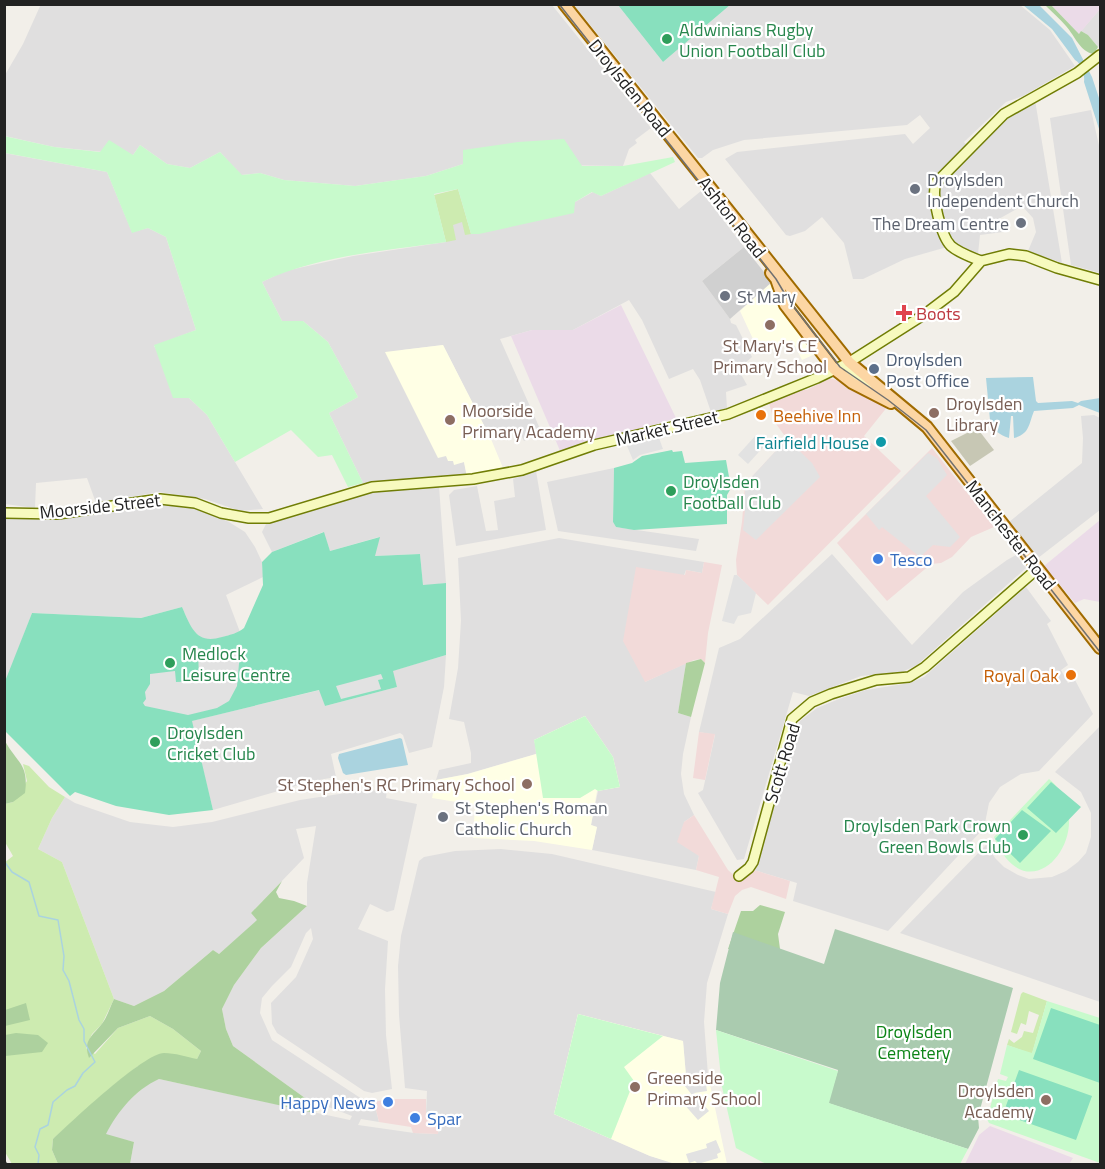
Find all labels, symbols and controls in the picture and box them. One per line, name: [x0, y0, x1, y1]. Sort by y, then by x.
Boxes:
place label: Aldwinians Rugby Union Football Club: [679, 16, 825, 64]
marker: Aldwinians Rugby Union Football Club: [660, 32, 674, 46]
street label: Droylsden Road: [582, 33, 678, 143]
place label: Droylsden Independent Church: [927, 166, 1079, 214]
street label: Ashton Road: [691, 170, 773, 264]
marker: Droylsden Independent Church: [908, 182, 922, 196]
place label: The Dream Centre: [872, 210, 1009, 237]
marker: The Dream Centre: [1014, 216, 1028, 230]
place label: St Mary: [737, 283, 796, 310]
marker: St Mary: [718, 289, 732, 303]
place label: Boots: [916, 300, 961, 327]
marker: Boots: [897, 306, 911, 320]
marker: St Mary's CE Primary School: [763, 318, 777, 332]
place label: St Mary's CE Primary School: [713, 332, 827, 380]
place label: Droylsden Post Office: [886, 346, 969, 394]
marker: Droylsden Post Office: [867, 362, 881, 376]
place label: Droylsden Library: [946, 390, 1022, 438]
place label: Moorside Primary Academy: [462, 397, 596, 445]
place label: Beehive Inn: [773, 402, 861, 429]
street label: Market Street: [613, 403, 722, 453]
marker: Droylsden Library: [927, 406, 941, 420]
marker: Beehive Inn: [754, 408, 768, 422]
marker: Moorside Primary Academy: [443, 413, 457, 427]
place label: Fairfield House: [756, 429, 869, 456]
marker: Fairfield House: [874, 435, 888, 449]
place label: Droylsden Football Club: [683, 468, 781, 516]
street label: Manchester Road: [959, 474, 1063, 596]
marker: Droylsden Football Club: [664, 484, 678, 498]
street label: Moorside Street: [38, 486, 163, 526]
place label: Tesco: [890, 546, 933, 573]
marker: Tesco: [871, 552, 885, 566]
place label: Medlock Leisure Centre: [182, 640, 290, 688]
marker: Medlock Leisure Centre: [163, 656, 177, 670]
place label: Royal Oak: [984, 662, 1059, 689]
marker: Royal Oak: [1064, 668, 1078, 682]
place label: Droylsden Cricket Club: [167, 719, 255, 767]
street label: Scott Road: [757, 720, 807, 806]
marker: Droylsden Cricket Club: [148, 735, 162, 749]
place label: St Stephen's RC Primary School: [277, 771, 515, 798]
marker: St Stephen's RC Primary School: [520, 777, 534, 791]
place label: St Stephen's Roman Catholic Church: [455, 794, 608, 842]
marker: St Stephen's Roman Catholic Church: [436, 810, 450, 824]
place label: Droylsden Park Crown Green Bowls Club: [844, 812, 1011, 860]
marker: Droylsden Park Crown Green Bowls Club: [1016, 828, 1030, 842]
park label: Droylsden Cemetery: [876, 1018, 952, 1066]
place label: Greenside Primary School: [647, 1064, 761, 1112]
place label: Droylsden Academy: [958, 1077, 1034, 1125]
marker: Greenside Primary School: [628, 1080, 642, 1094]
place label: Happy News: [280, 1089, 376, 1116]
marker: Droylsden Academy: [1039, 1093, 1053, 1107]
marker: Happy News: [381, 1095, 395, 1109]
place label: Spar: [427, 1105, 462, 1132]
marker: Spar: [408, 1111, 422, 1125]

